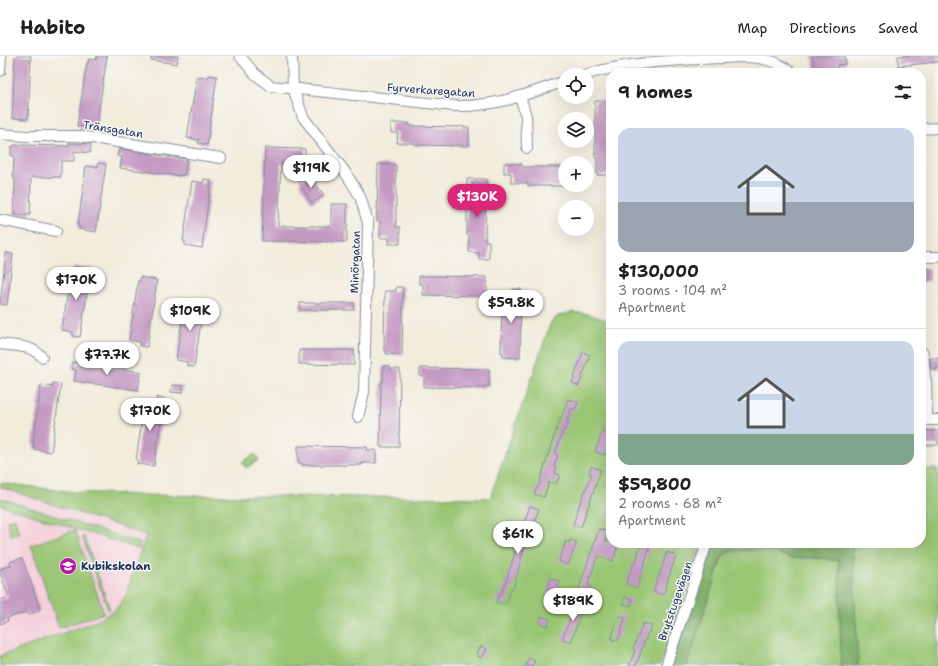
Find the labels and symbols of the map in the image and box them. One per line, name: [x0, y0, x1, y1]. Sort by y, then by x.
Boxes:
street label: Fyrverkaregatan: [386, 80, 476, 101]
street label: Tränsgatan: [82, 117, 144, 142]
pin: $119K: [283, 155, 339, 189]
pin: $130K: [449, 184, 505, 218]
street label: Minörgatan: [347, 230, 364, 294]
pin: $170K: [48, 267, 104, 301]
pin: $59.8K: [478, 290, 544, 324]
pin: $109K: [162, 298, 218, 332]
pin: $77.7K: [74, 342, 140, 376]
pin: $170K: [122, 398, 178, 432]
pin: $61K: [494, 521, 542, 555]
school or university icon: Kubikskolan: [58, 556, 78, 576]
place label: Kubikskolan: [81, 559, 151, 574]
street label: Brytstugevägen: [655, 559, 696, 643]
pin: $189K: [545, 588, 601, 622]

